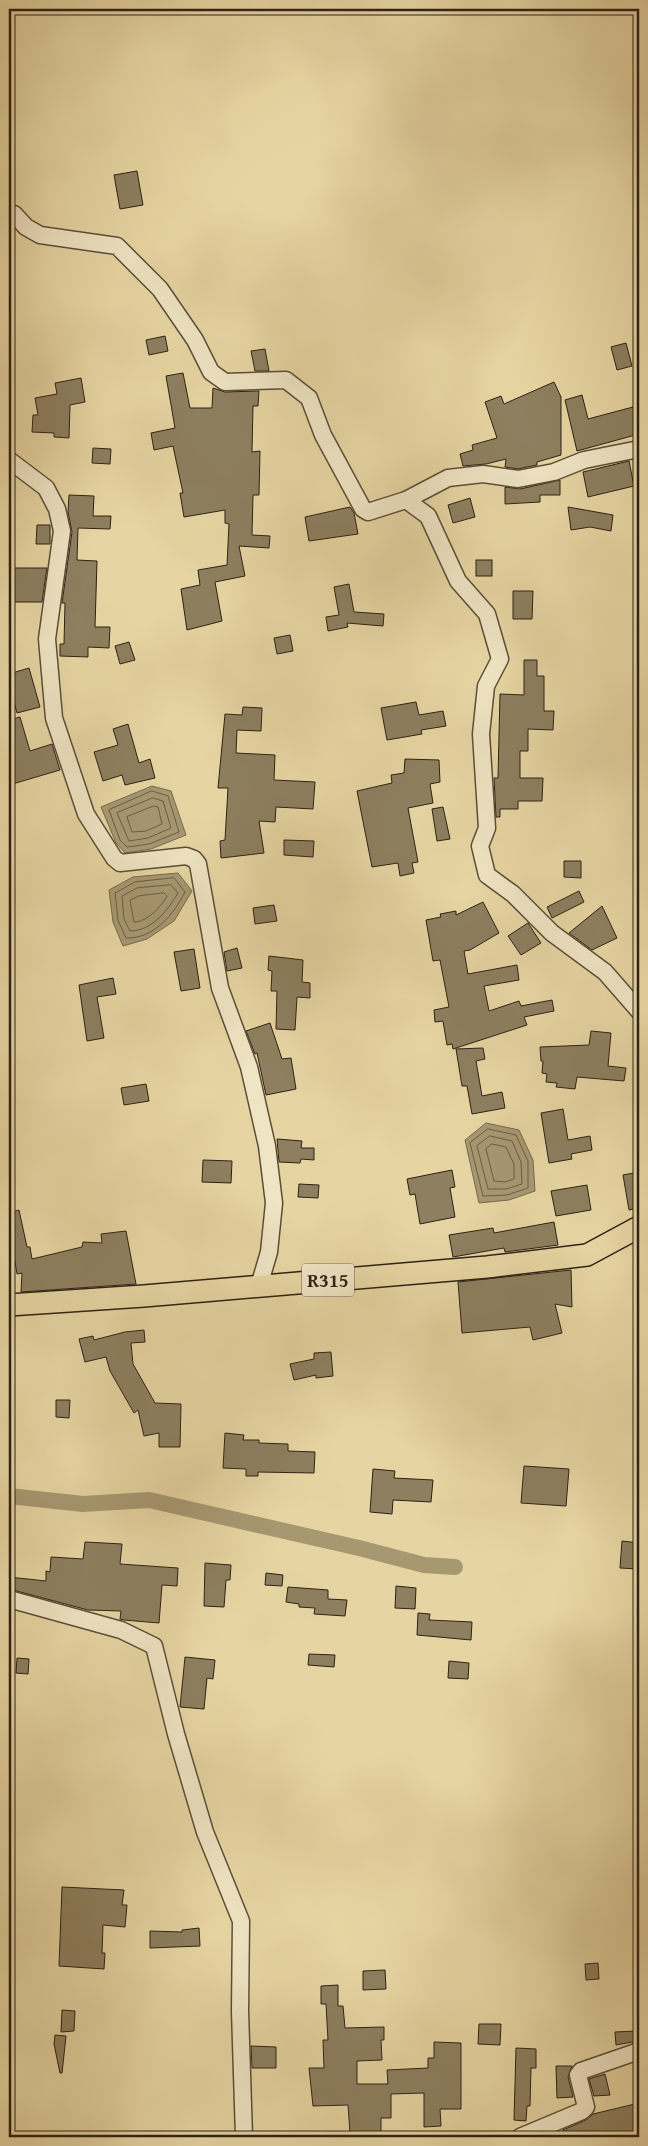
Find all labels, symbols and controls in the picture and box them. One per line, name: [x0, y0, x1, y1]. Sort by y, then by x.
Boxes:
road number: R315: [302, 1264, 354, 1296]

